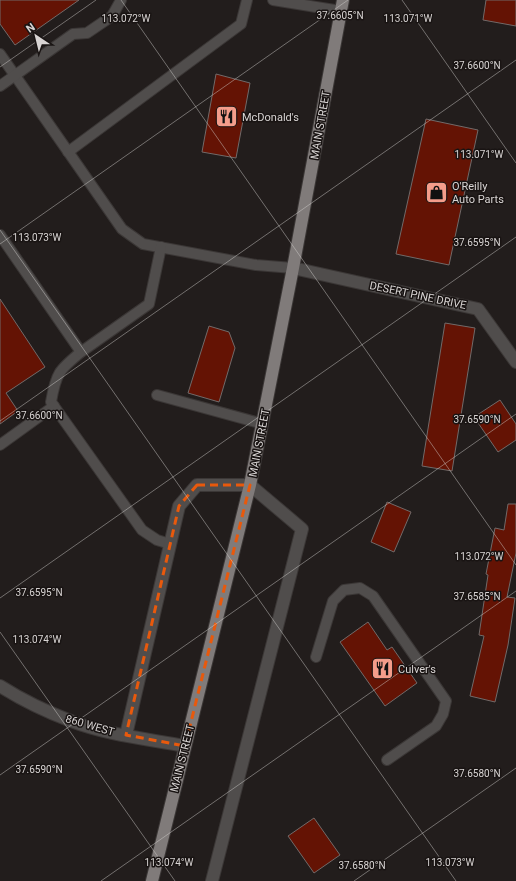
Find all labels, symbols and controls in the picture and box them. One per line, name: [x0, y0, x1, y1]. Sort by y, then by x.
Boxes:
text: 37.6605°N: [316, 10, 364, 21]
text: 113.072°W: [102, 13, 151, 24]
text: 113.071°W: [384, 13, 433, 24]
north arrow: [16, 16, 56, 56]
text: N: [24, 21, 38, 36]
text: 37.6600°N: [453, 60, 501, 71]
street label: MAIN STREET: [308, 89, 333, 160]
restaurant icon: McDonald's: [213, 104, 239, 130]
place label: McDonald's: [242, 111, 299, 124]
text: 113.071°W: [455, 149, 504, 160]
shop icon: O'Reilly Auto Parts: [424, 179, 450, 205]
place label: O'Reilly Auto Parts: [452, 180, 504, 206]
text: 113.073°W: [13, 232, 62, 243]
text: 37.6595°N: [453, 237, 501, 248]
street label: DESERT PINE DRIVE: [368, 279, 468, 312]
street label: MAIN STREET: [246, 407, 273, 478]
text: 37.6600°N: [15, 410, 63, 421]
text: 37.6590°N: [453, 414, 501, 425]
text: 113.072°W: [455, 551, 504, 562]
text: 37.6595°N: [15, 587, 63, 598]
text: 37.6585°N: [453, 591, 501, 602]
text: 113.074°W: [13, 634, 62, 645]
restaurant icon: Culver's: [370, 656, 396, 682]
place label: Culver's: [398, 663, 436, 676]
street label: 860 WEST: [64, 712, 116, 739]
street label: MAIN STREET: [168, 722, 197, 793]
text: 37.6590°N: [15, 764, 63, 775]
text: 37.6580°N: [453, 768, 501, 779]
text: 113.074°W: [145, 857, 194, 868]
text: 113.073°W: [426, 857, 475, 868]
text: 37.6580°N: [338, 860, 386, 871]

